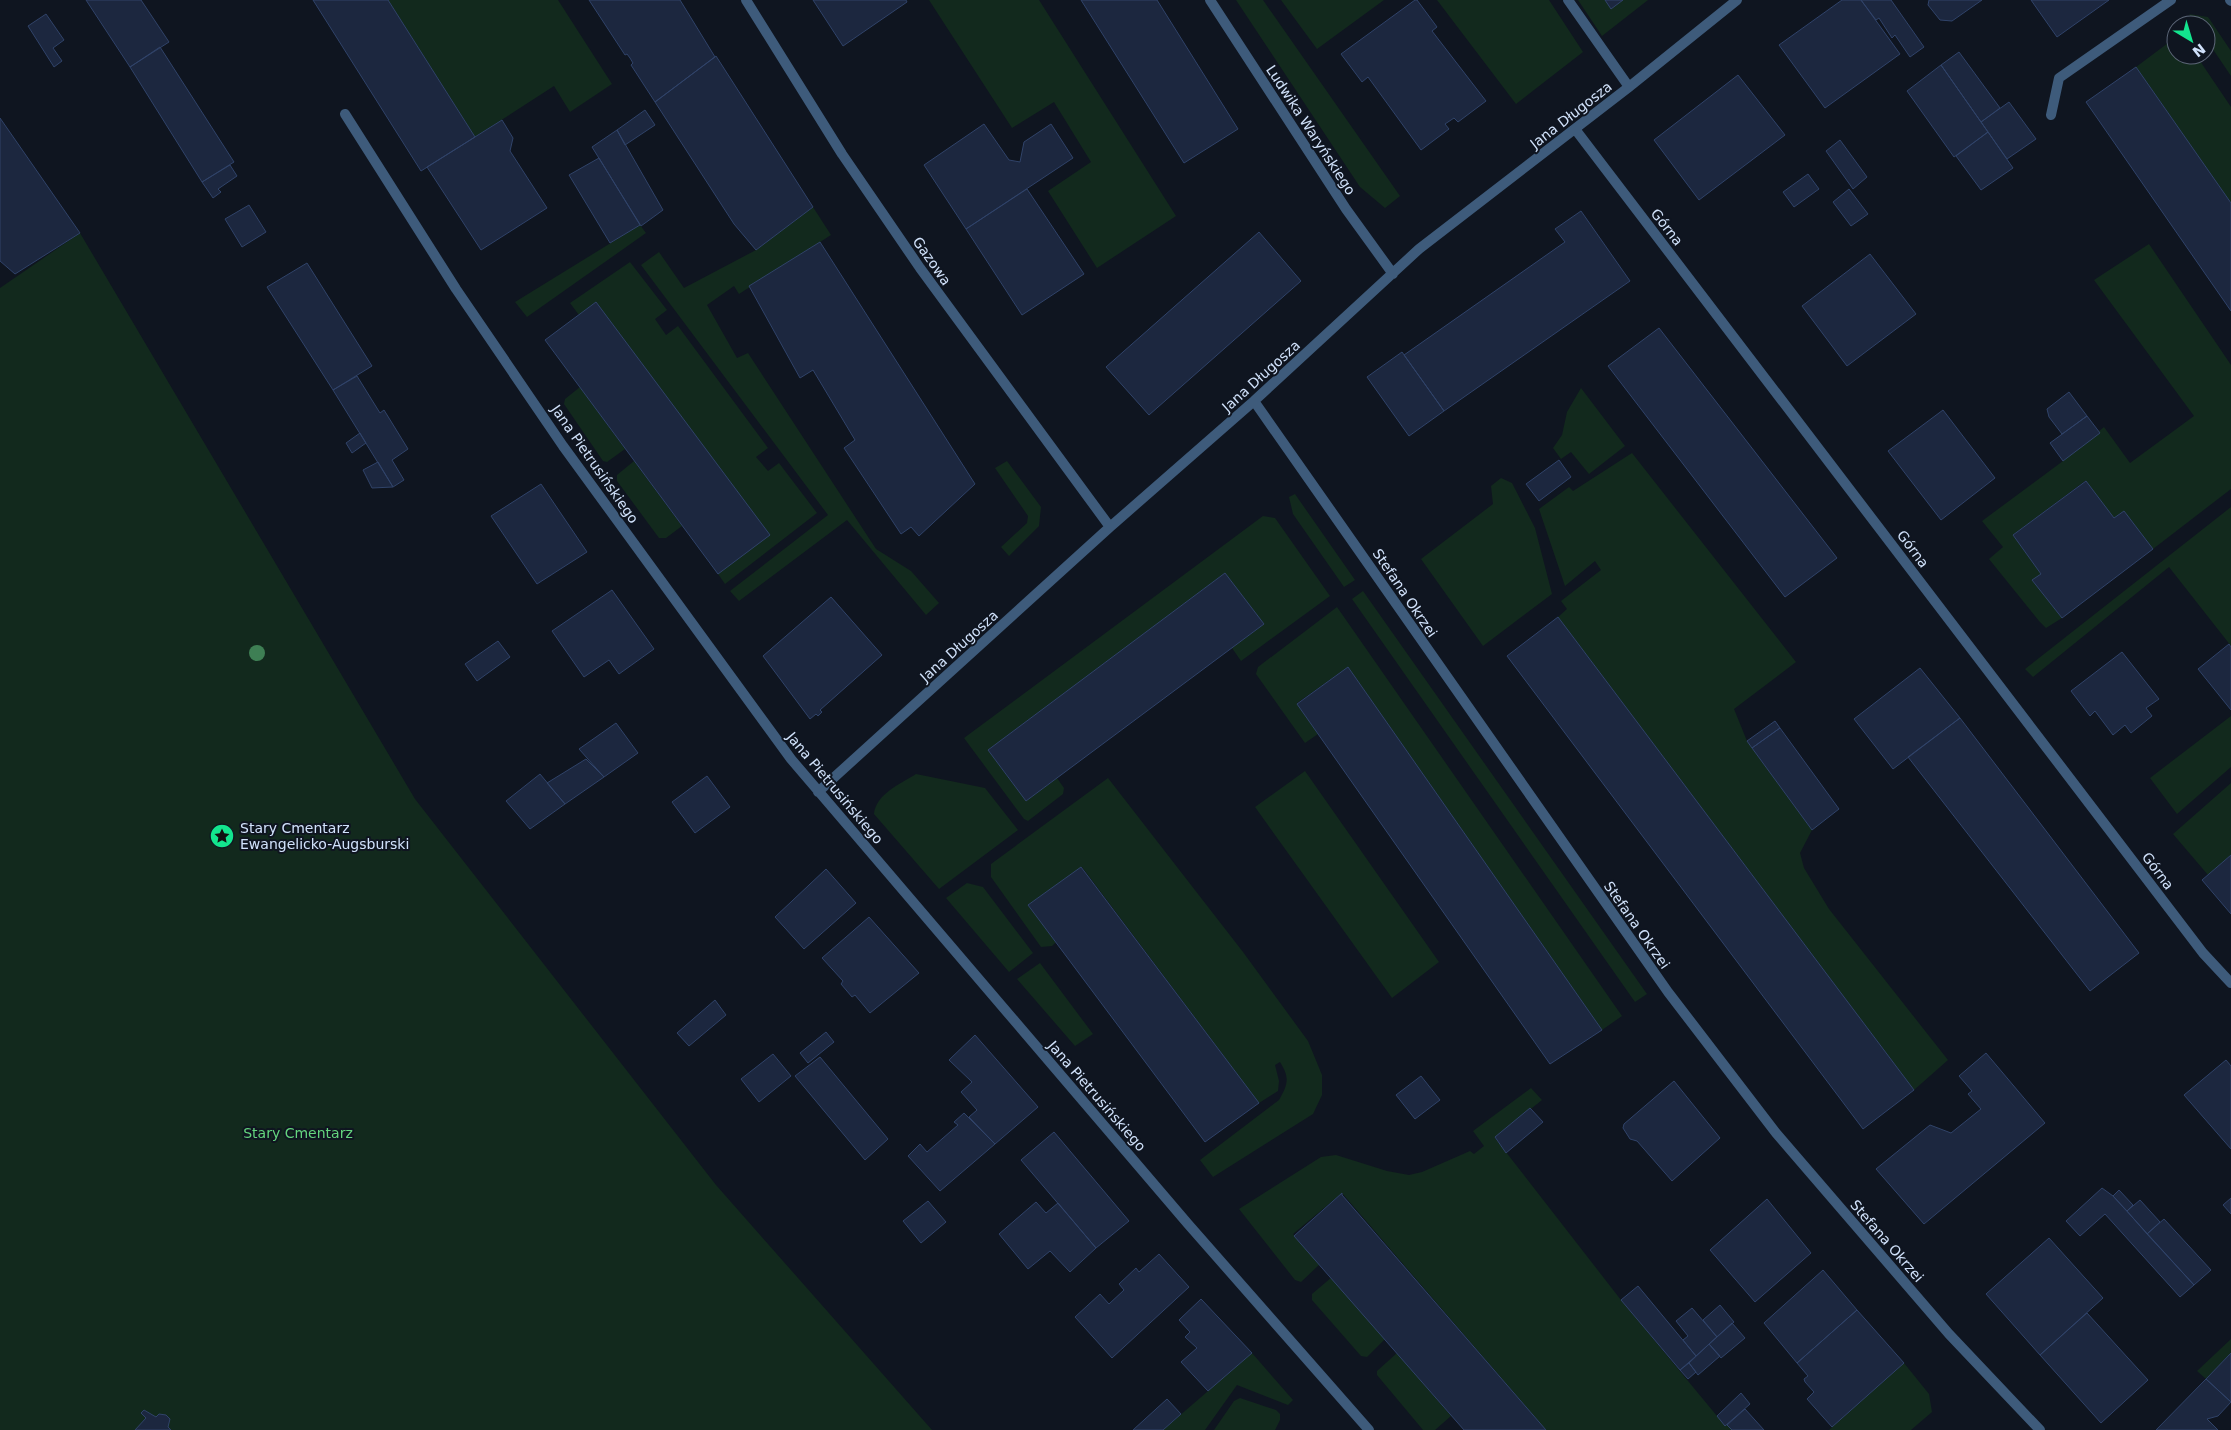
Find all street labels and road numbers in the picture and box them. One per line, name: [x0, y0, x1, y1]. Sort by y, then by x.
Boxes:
street label: Ludwika Waryńskiego: [1263, 62, 1359, 198]
street label: Jana Długosza: [1526, 78, 1615, 152]
street label: Górna: [1648, 205, 1686, 249]
street label: Gazowa: [910, 234, 954, 288]
street label: Jana Długosza: [1218, 337, 1303, 416]
street label: Jana Pietrusińskiego: [547, 401, 642, 526]
street label: Górna: [1894, 527, 1932, 571]
street label: Stefana Okrzei: [1370, 546, 1440, 640]
street label: Jana Długosza: [916, 607, 1001, 686]
street label: Jana Pietrusińskiego: [783, 728, 886, 847]
street label: Górna: [2139, 849, 2177, 893]
street label: Stefana Okrzei: [1601, 878, 1673, 972]
street label: Jana Pietrusińskiego: [1044, 1037, 1149, 1154]
street label: Stefana Okrzei: [1847, 1197, 1927, 1285]

